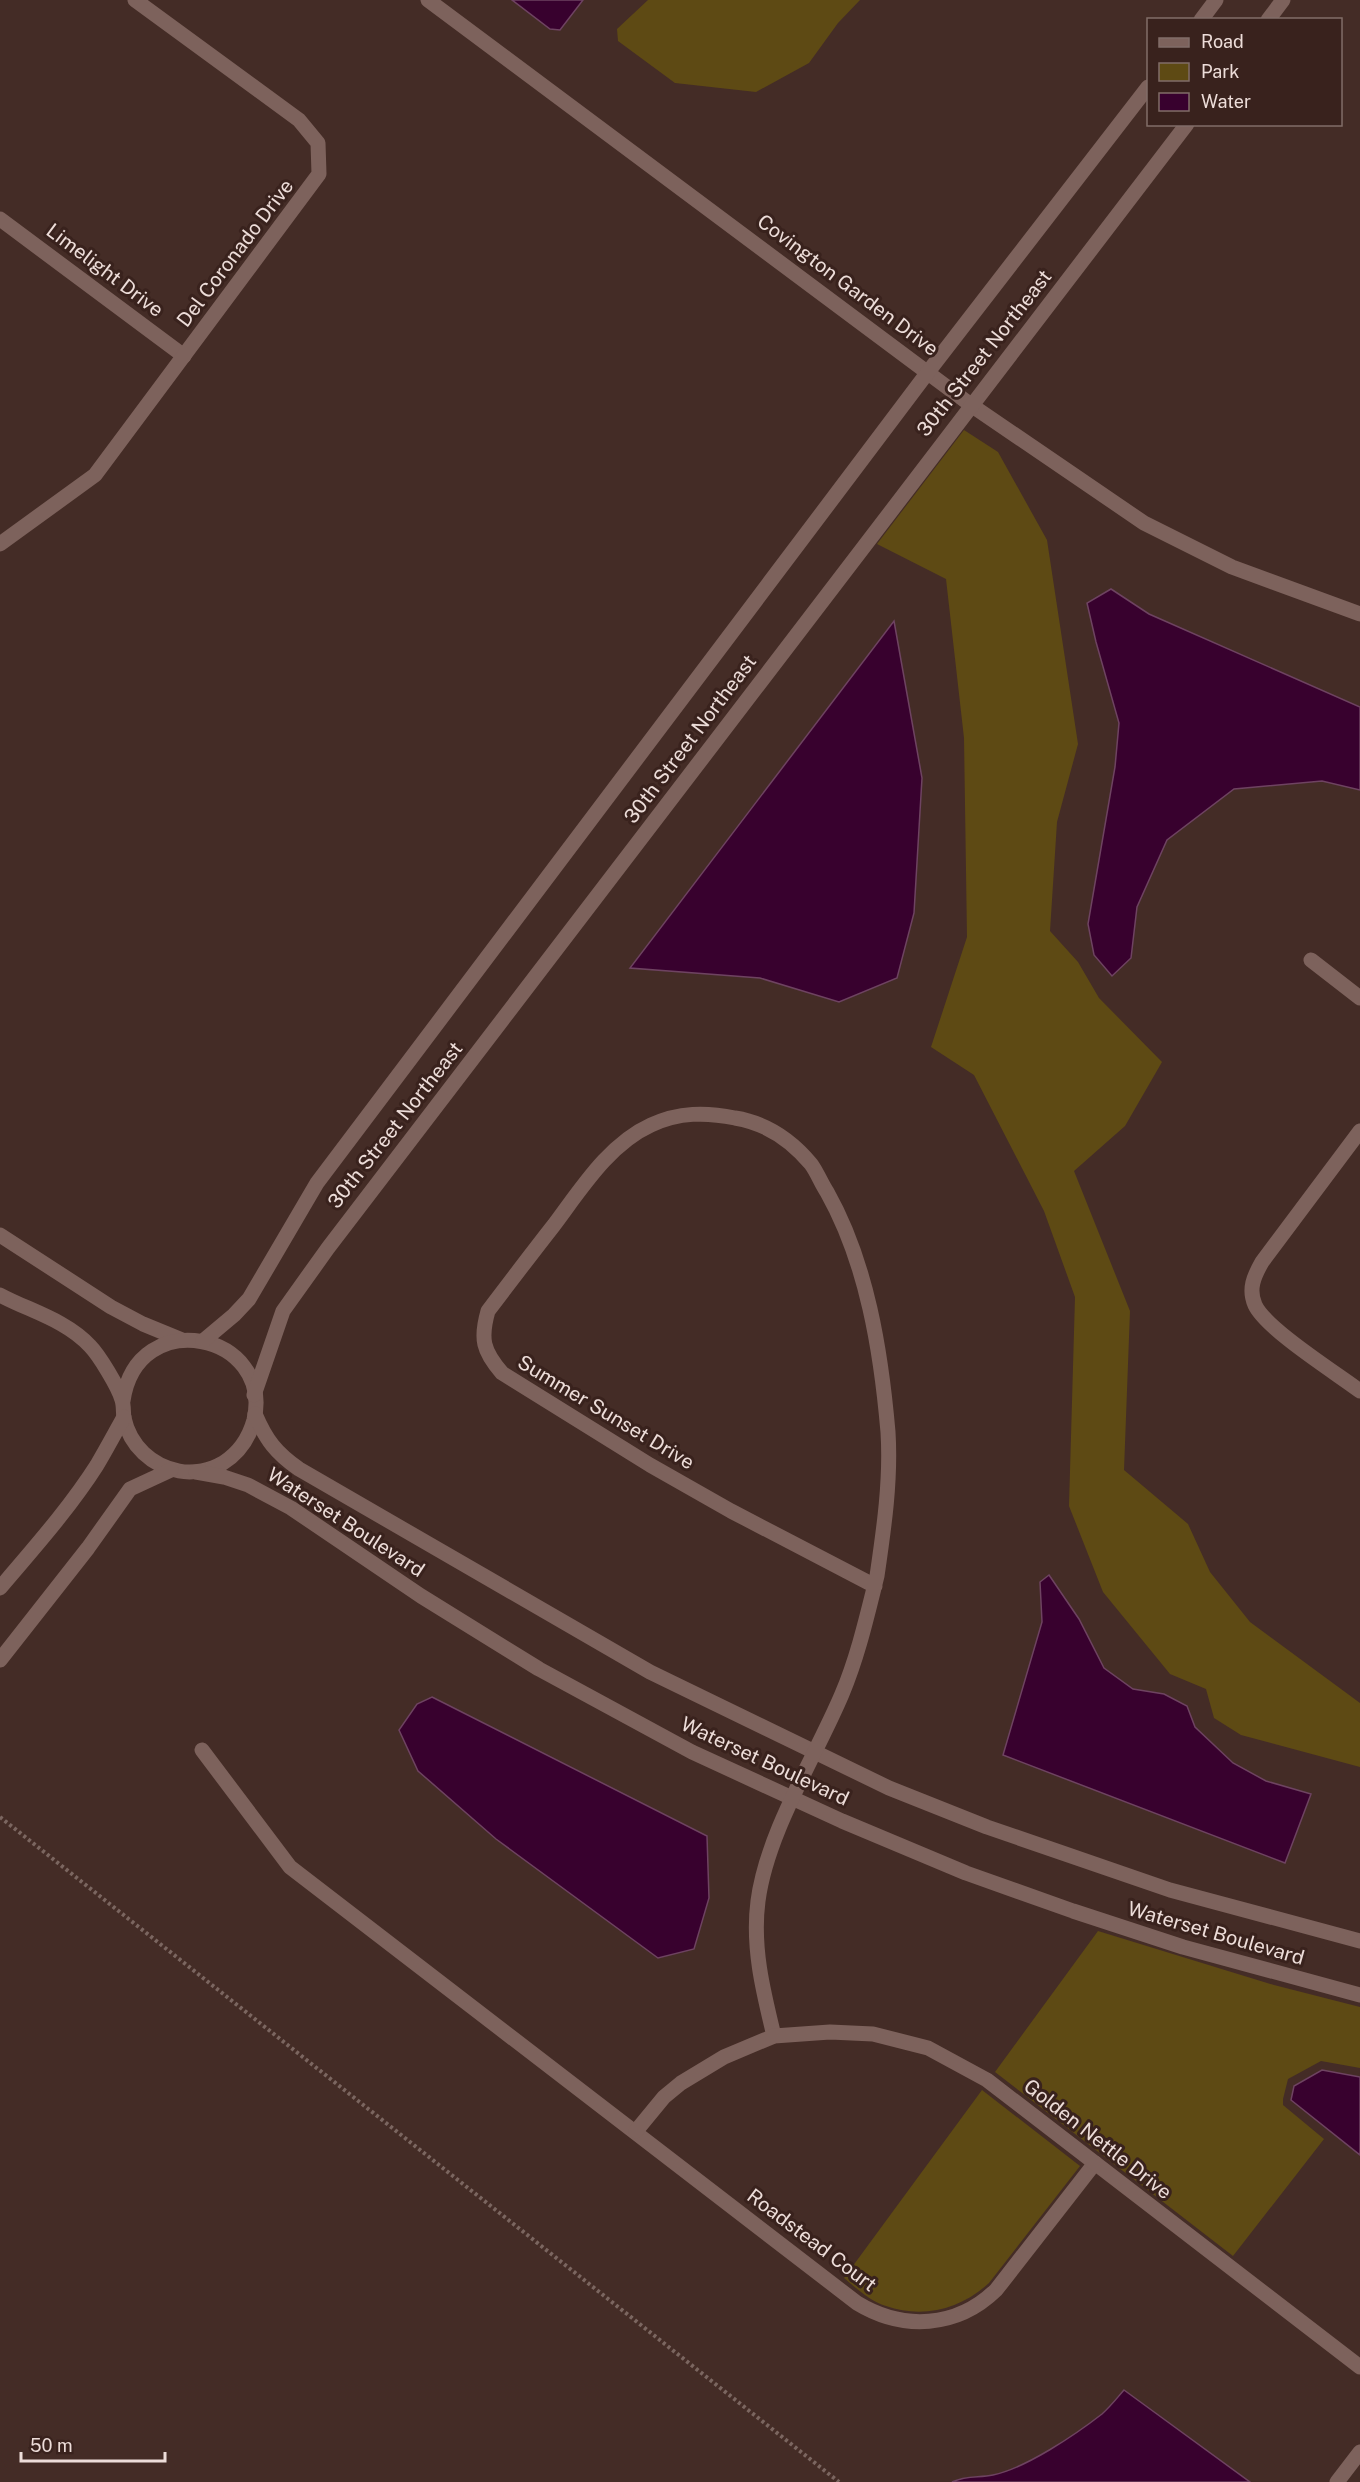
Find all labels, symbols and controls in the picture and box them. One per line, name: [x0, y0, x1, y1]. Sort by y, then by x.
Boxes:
legend: [1147, 18, 1342, 126]
text: Road: [1201, 31, 1244, 52]
text: Park: [1201, 61, 1239, 82]
text: Water: [1201, 91, 1251, 112]
street label: Del Coronado Drive: [172, 174, 298, 332]
street label: Covington Garden Drive: [753, 209, 943, 361]
street label: Limelight Drive: [42, 218, 168, 322]
street label: 30th Street Northeast: [911, 265, 1057, 441]
street label: 30th Street Northeast: [619, 650, 761, 828]
street label: 30th Street Northeast: [322, 1037, 468, 1213]
street label: Summer Sunset Drive: [513, 1350, 699, 1474]
street label: Waterset Boulevard: [263, 1462, 429, 1582]
street label: Waterset Boulevard: [677, 1712, 853, 1810]
street label: Waterset Boulevard: [1125, 1896, 1307, 1970]
street label: Golden Nettle Drive: [1019, 2074, 1177, 2204]
street label: Roadstead Court: [743, 2184, 881, 2296]
scale bar: [21, 2425, 165, 2463]
text: 50 m: [30, 2435, 73, 2456]

